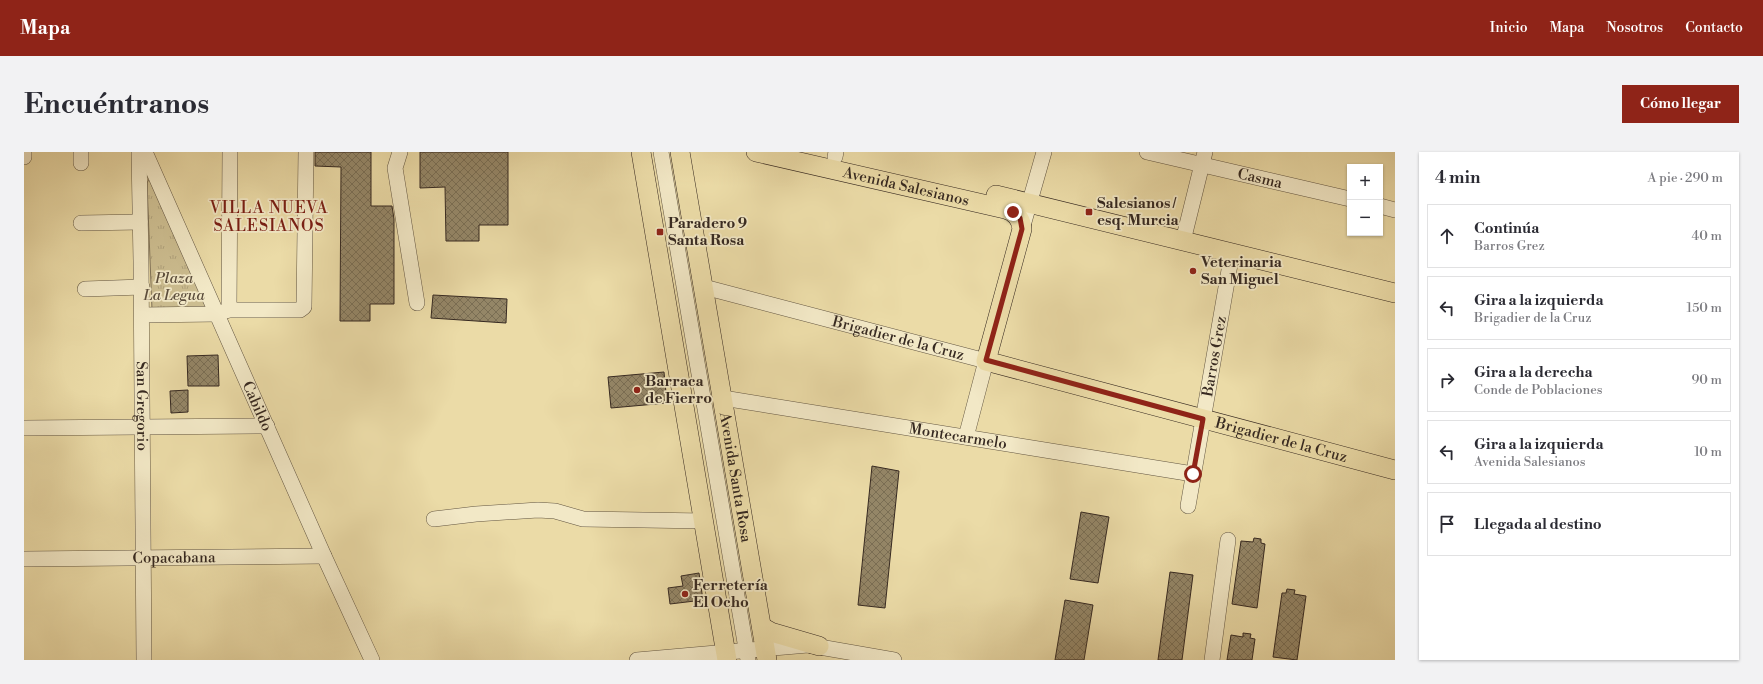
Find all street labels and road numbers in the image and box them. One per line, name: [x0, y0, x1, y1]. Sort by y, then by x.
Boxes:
street label: Avenida Salesianos: [840, 163, 971, 210]
street label: Casma: [1236, 164, 1284, 193]
street label: Brigadier de la Cruz: [829, 312, 966, 365]
street label: Barros Grez: [1198, 315, 1231, 399]
street label: San Gregorio: [132, 361, 151, 451]
street label: Cabildo: [238, 378, 277, 434]
street label: Avenida Santa Rosa: [715, 410, 756, 544]
street label: Brigadier de la Cruz: [1212, 413, 1349, 467]
street label: Montecarmelo: [907, 419, 1008, 454]
street label: Copacabana: [132, 548, 216, 568]

